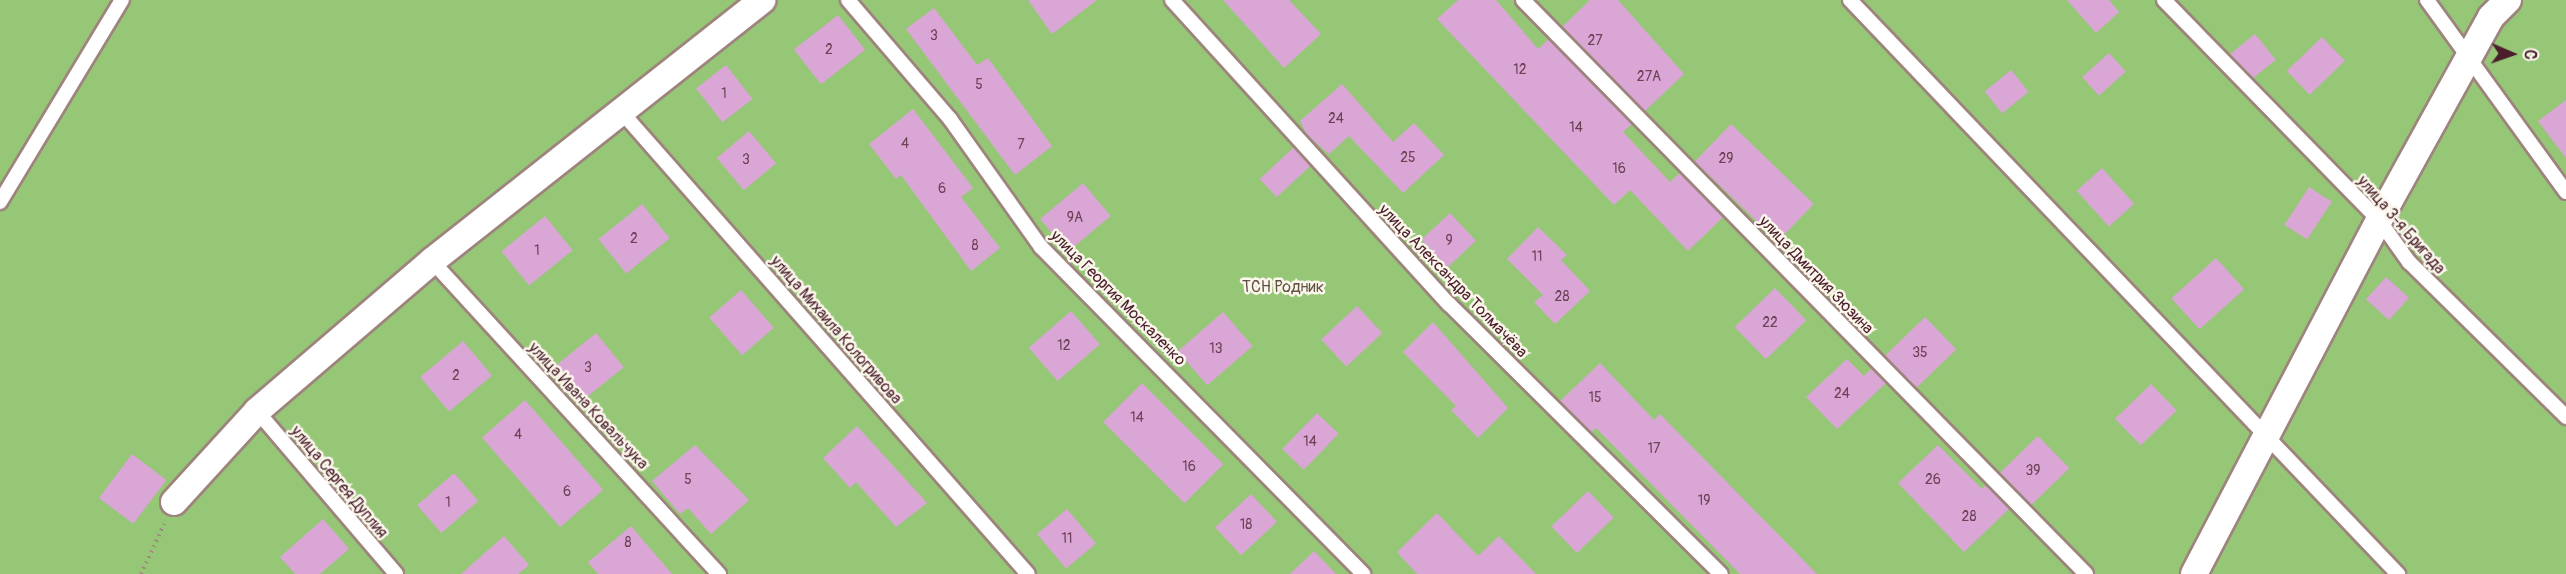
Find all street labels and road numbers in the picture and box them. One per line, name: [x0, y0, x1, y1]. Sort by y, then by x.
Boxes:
street label: улица 3-я Бригада: [2353, 172, 2449, 278]
street label: улица Александра Толмачёва: [1375, 200, 1531, 362]
street label: улица Дмитрия Зюзина: [1755, 212, 1877, 338]
street label: улица Георгия Москаленко: [1046, 226, 1190, 370]
street label: улица Михаила Кологривова: [766, 252, 906, 408]
street label: улица Ивана Ковальчука: [524, 339, 652, 473]
street label: улица Сергея Дуплия: [286, 422, 392, 542]

